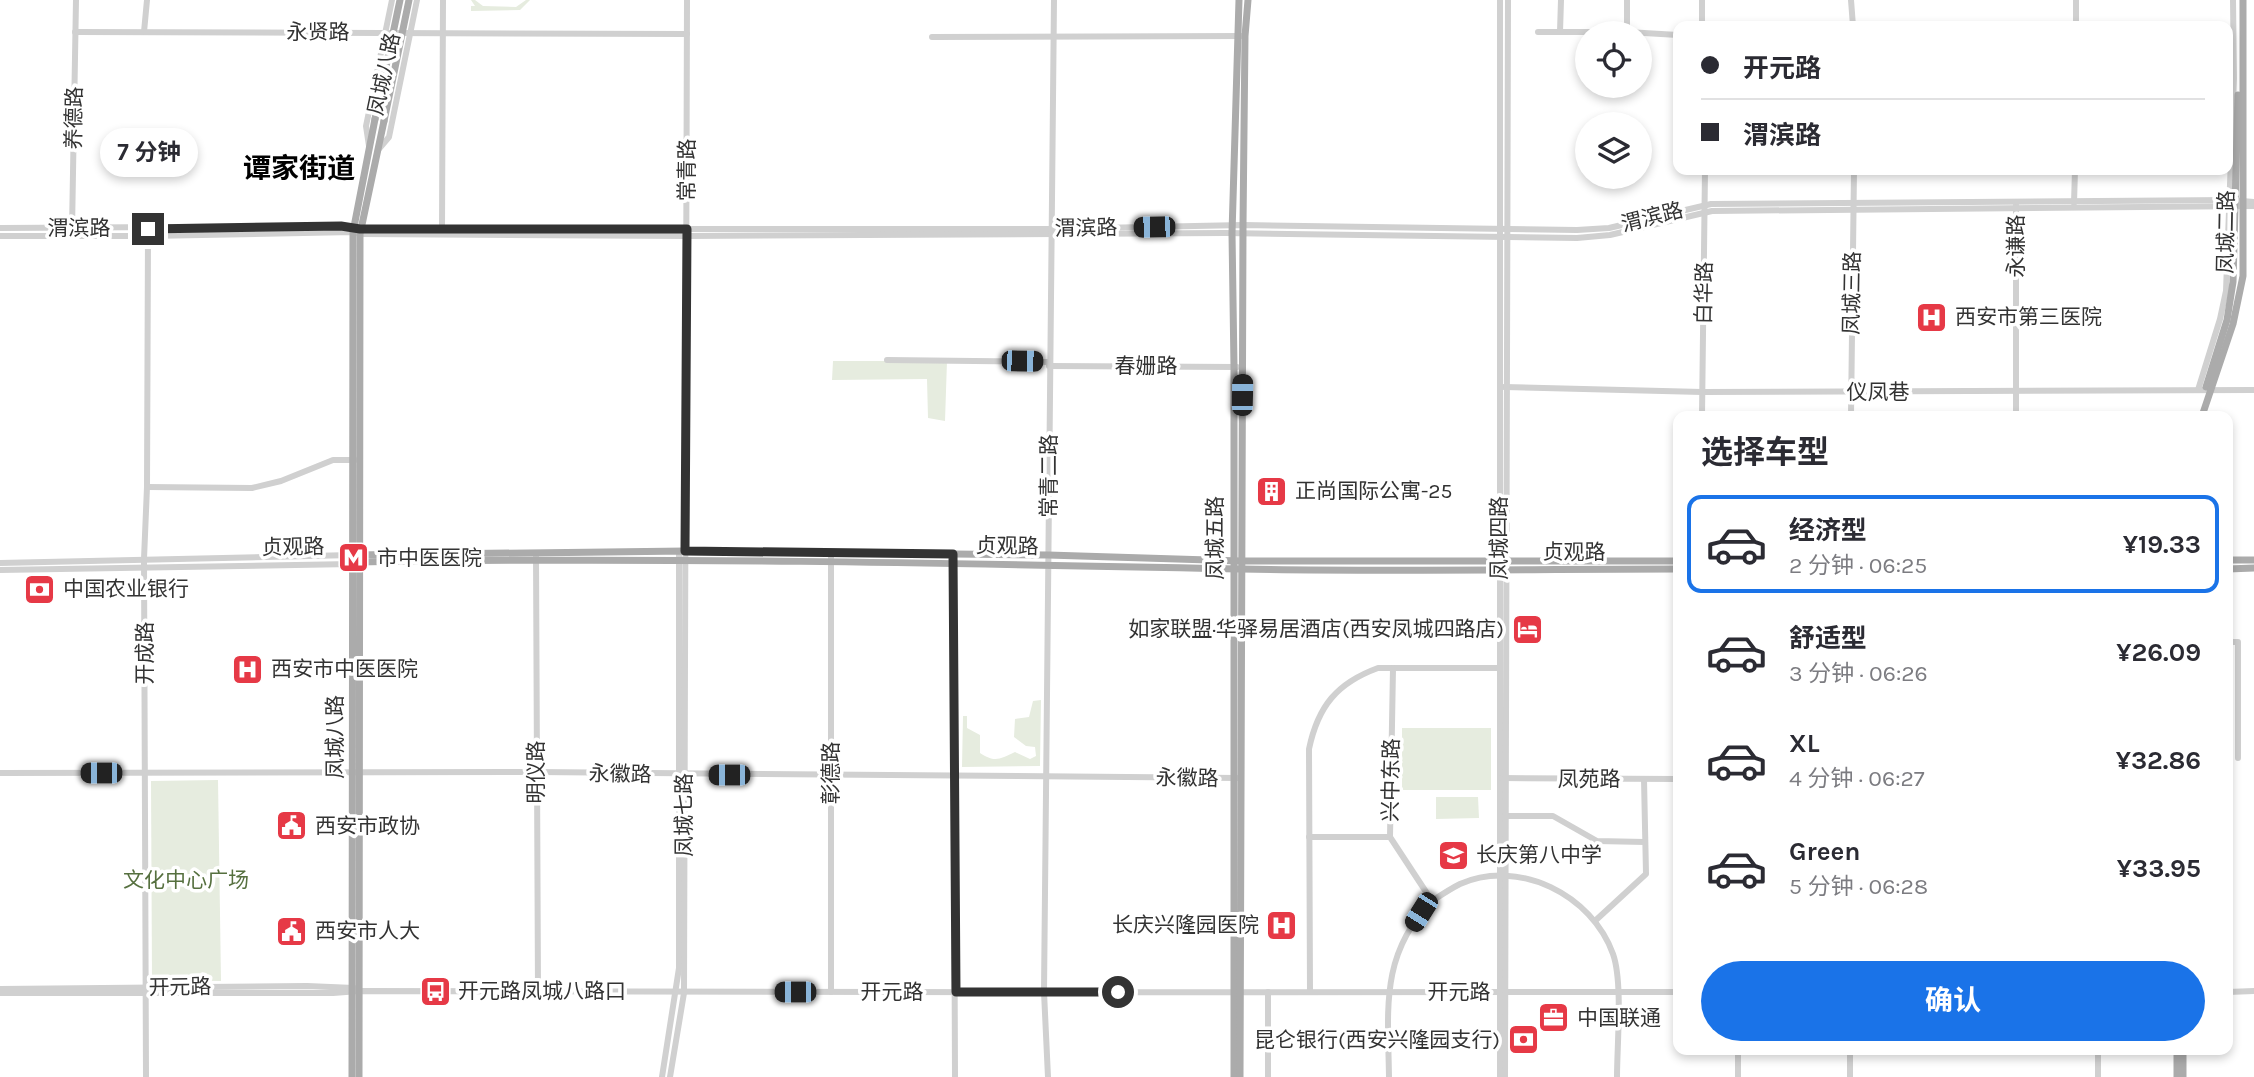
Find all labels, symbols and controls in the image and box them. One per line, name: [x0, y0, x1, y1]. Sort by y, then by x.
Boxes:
street label: 永贤路: [287, 20, 350, 44]
map controls: [1575, 21, 1652, 189]
button: locate: [1575, 21, 1652, 98]
street label: 凤城八路: [364, 30, 404, 118]
text: 开元路: [1743, 53, 1821, 84]
street label: 养德路: [61, 86, 87, 150]
button: layers: [1575, 112, 1652, 189]
text: 渭滨路: [1743, 120, 1821, 151]
callout: 7 分钟: [99, 128, 197, 176]
text: 7 分钟: [117, 139, 181, 166]
street label: 常青路: [675, 139, 699, 202]
district label: 谭家街道: [243, 152, 355, 185]
street label: 凤城二路: [2213, 190, 2239, 274]
street label: 渭滨路: [1619, 198, 1685, 236]
route end: [132, 213, 164, 245]
street label: 渭滨路: [1054, 215, 1118, 241]
street label: 永谦路: [2004, 215, 2028, 278]
street label: 渭滨路: [48, 216, 111, 240]
car: [1133, 216, 1176, 238]
street label: 凤城三路: [1839, 251, 1865, 335]
street label: 白华路: [1691, 261, 1717, 325]
hospital icon: 西安市第三医院: [1915, 300, 1949, 334]
place label: 西安市第三医院: [1955, 305, 2102, 329]
car: [1001, 350, 1044, 372]
street label: 春姗路: [1115, 354, 1178, 378]
car: [1232, 374, 1253, 416]
street label: 仪凤巷: [1847, 380, 1910, 404]
street label: 常青二路: [1037, 434, 1061, 518]
text: 选择车型: [1701, 434, 1829, 471]
building icon: 正尚国际公寓-25: [1255, 474, 1289, 508]
place label: 正尚国际公寓-25: [1295, 479, 1452, 503]
street label: 凤城五路: [1203, 496, 1227, 580]
street label: 凤城四路: [1487, 496, 1511, 580]
icon: car: [1705, 513, 1768, 576]
text: 经济型: [1789, 515, 1867, 546]
text: ¥19.33: [2123, 529, 2201, 560]
street label: 贞观路: [975, 533, 1039, 559]
street label: 贞观路: [261, 534, 325, 560]
street label: 贞观路: [1543, 540, 1606, 564]
metro station icon: 市中医医院: [337, 541, 371, 575]
place label: 市中医医院: [377, 546, 482, 570]
text: 2 分钟 · 06:25: [1789, 552, 1927, 579]
bank icon: 中国农业银行: [23, 572, 57, 606]
place label: 中国农业银行: [63, 577, 189, 601]
hotel icon: 如家联盟·华驿易居酒店(西安凤城四路店): [1510, 612, 1544, 646]
place label: 如家联盟·华驿易居酒店(西安凤城四路店): [1128, 617, 1504, 641]
icon: car: [1705, 621, 1768, 684]
street label: 开成路: [133, 622, 157, 685]
text: 舒适型: [1789, 623, 1867, 654]
text: ¥26.09: [2116, 637, 2201, 668]
hospital icon: 西安市中医医院: [231, 652, 265, 686]
place label: 西安市中医医院: [271, 657, 418, 681]
text: 3 分钟 · 06:26: [1789, 660, 1928, 687]
street label: 凤城八路: [323, 695, 347, 779]
text: XL: [1789, 728, 1820, 759]
icon: car: [1705, 729, 1768, 792]
street label: 兴中东路: [1378, 738, 1404, 822]
street label: 明仪路: [524, 741, 548, 804]
street label: 彰德路: [819, 742, 843, 805]
text: ¥32.86: [2116, 745, 2201, 776]
street label: 永徽路: [588, 761, 652, 787]
car: [81, 763, 123, 784]
car: [709, 765, 751, 786]
street label: 永徽路: [1155, 765, 1219, 791]
text: 4 分钟 · 06:27: [1789, 765, 1925, 792]
street label: 凤苑路: [1558, 767, 1621, 791]
street label: 凤城七路: [672, 773, 696, 857]
public building icon: 西安市政协: [275, 809, 309, 843]
place label: 西安市政协: [315, 814, 420, 838]
text: Green: [1789, 836, 1861, 867]
icon: car: [1705, 837, 1768, 900]
school or university icon: 长庆第八中学: [1436, 838, 1470, 872]
place label: 长庆第八中学: [1476, 843, 1602, 867]
text: ¥33.95: [2117, 853, 2201, 884]
park label: 文化中心广场: [123, 868, 249, 892]
text: 5 分钟 · 06:28: [1789, 873, 1928, 900]
car: [1401, 889, 1442, 935]
hospital icon: 长庆兴隆园医院: [1265, 908, 1299, 942]
place label: 长庆兴隆园医院: [1112, 913, 1259, 937]
public building icon: 西安市人大: [275, 914, 309, 948]
place label: 西安市人大: [315, 919, 420, 943]
button: 确认: [1701, 961, 2205, 1041]
street label: 开元路: [148, 974, 212, 1000]
bus stop icon: 开元路凤城八路口: [418, 974, 452, 1008]
route start: [1102, 976, 1134, 1008]
place label: 开元路凤城八路口: [458, 979, 626, 1003]
street label: 开元路: [861, 980, 924, 1004]
street label: 开元路: [1428, 980, 1491, 1004]
car: [775, 982, 817, 1003]
office icon: 中国联通: [1537, 1001, 1571, 1035]
place label: 中国联通: [1577, 1006, 1661, 1030]
bank icon: 昆仑银行(西安兴隆园支行): [1506, 1023, 1540, 1057]
place label: 昆仑银行(西安兴隆园支行): [1254, 1028, 1500, 1052]

